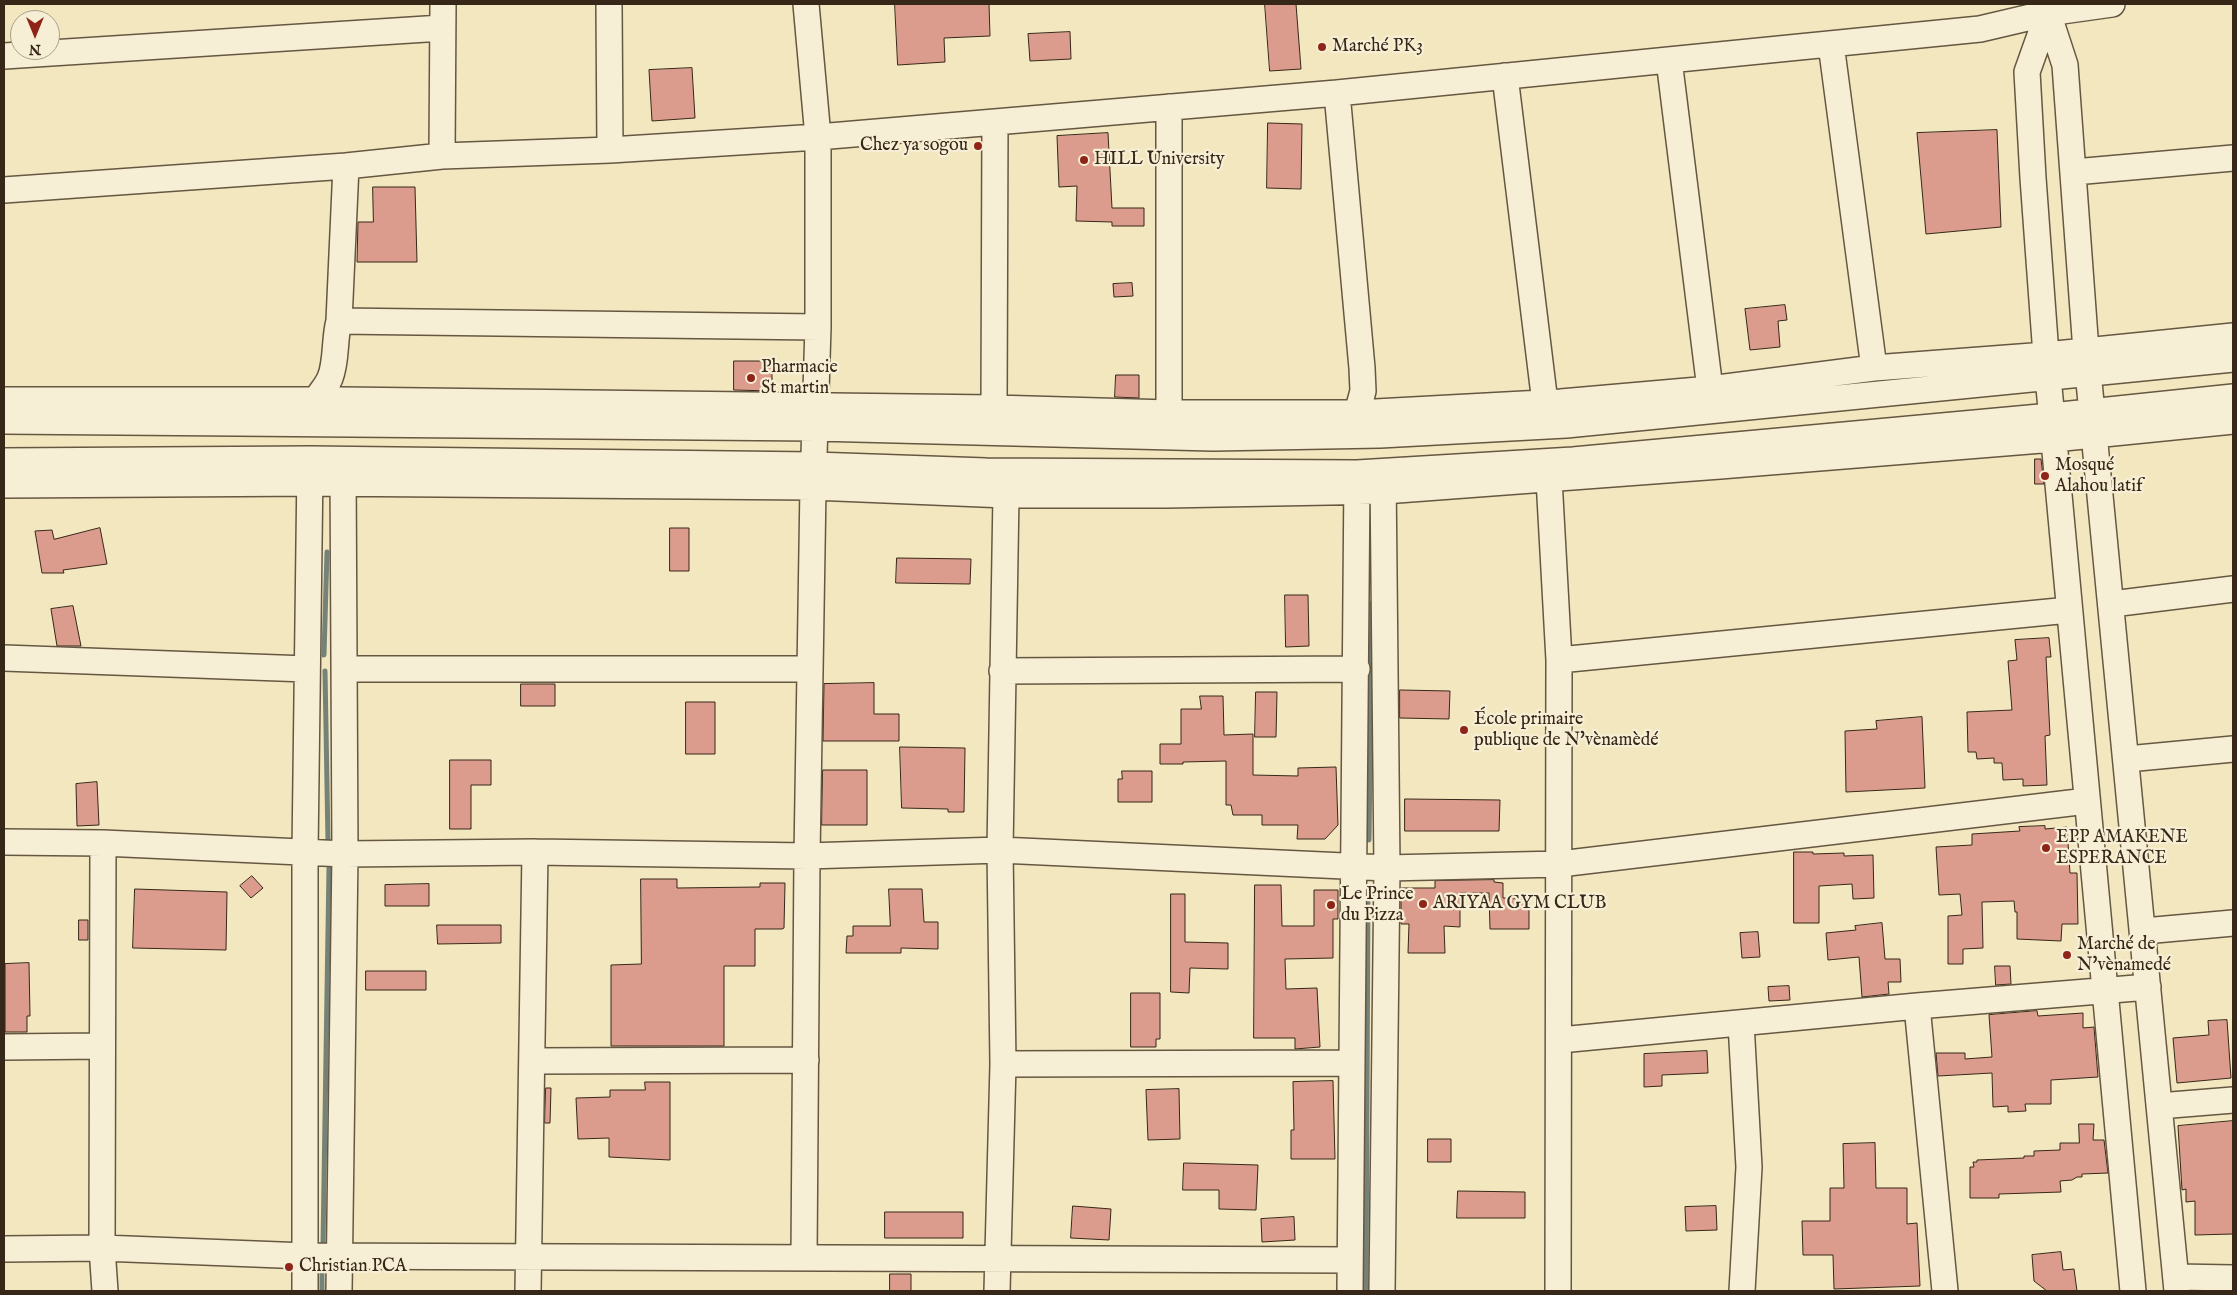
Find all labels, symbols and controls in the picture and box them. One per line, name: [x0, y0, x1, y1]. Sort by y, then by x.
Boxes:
north arrow: [10, 10, 60, 60]
place label: Marché PK3: [1332, 36, 1423, 58]
text: N: [29, 40, 41, 58]
marker: Marché PK3: [1316, 41, 1328, 53]
place label: Chez ya sogou: [860, 135, 968, 157]
marker: Chez ya sogou: [972, 140, 984, 152]
place label: HILL University: [1094, 149, 1225, 171]
marker: HILL University: [1078, 154, 1090, 166]
place label: Pharmacie St martin: [761, 357, 838, 399]
marker: Pharmacie St martin: [745, 372, 757, 384]
place label: Mosqué Alahou latif: [2055, 455, 2143, 498]
marker: Mosqué Alahou latif: [2039, 470, 2051, 482]
place label: École primaire publique de N'vènamèdé: [1474, 709, 1658, 752]
marker: École primaire publique de N'vènamèdé: [1458, 724, 1470, 736]
place label: EPP AMAKENE ESPERANCE: [2056, 827, 2188, 870]
marker: EPP AMAKENE ESPERANCE: [2040, 842, 2052, 854]
place label: Le Prince du Pizza: [1341, 884, 1414, 926]
place label: ARIYAA GYM CLUB: [1433, 893, 1606, 915]
marker: ARIYAA GYM CLUB: [1417, 898, 1429, 910]
marker: Le Prince du Pizza: [1325, 899, 1337, 911]
place label: Marché de N'vènamedé: [2077, 934, 2171, 976]
marker: Marché de N'vènamedé: [2061, 949, 2073, 961]
place label: Christian PCA: [299, 1256, 407, 1278]
marker: Christian PCA: [283, 1261, 295, 1273]

